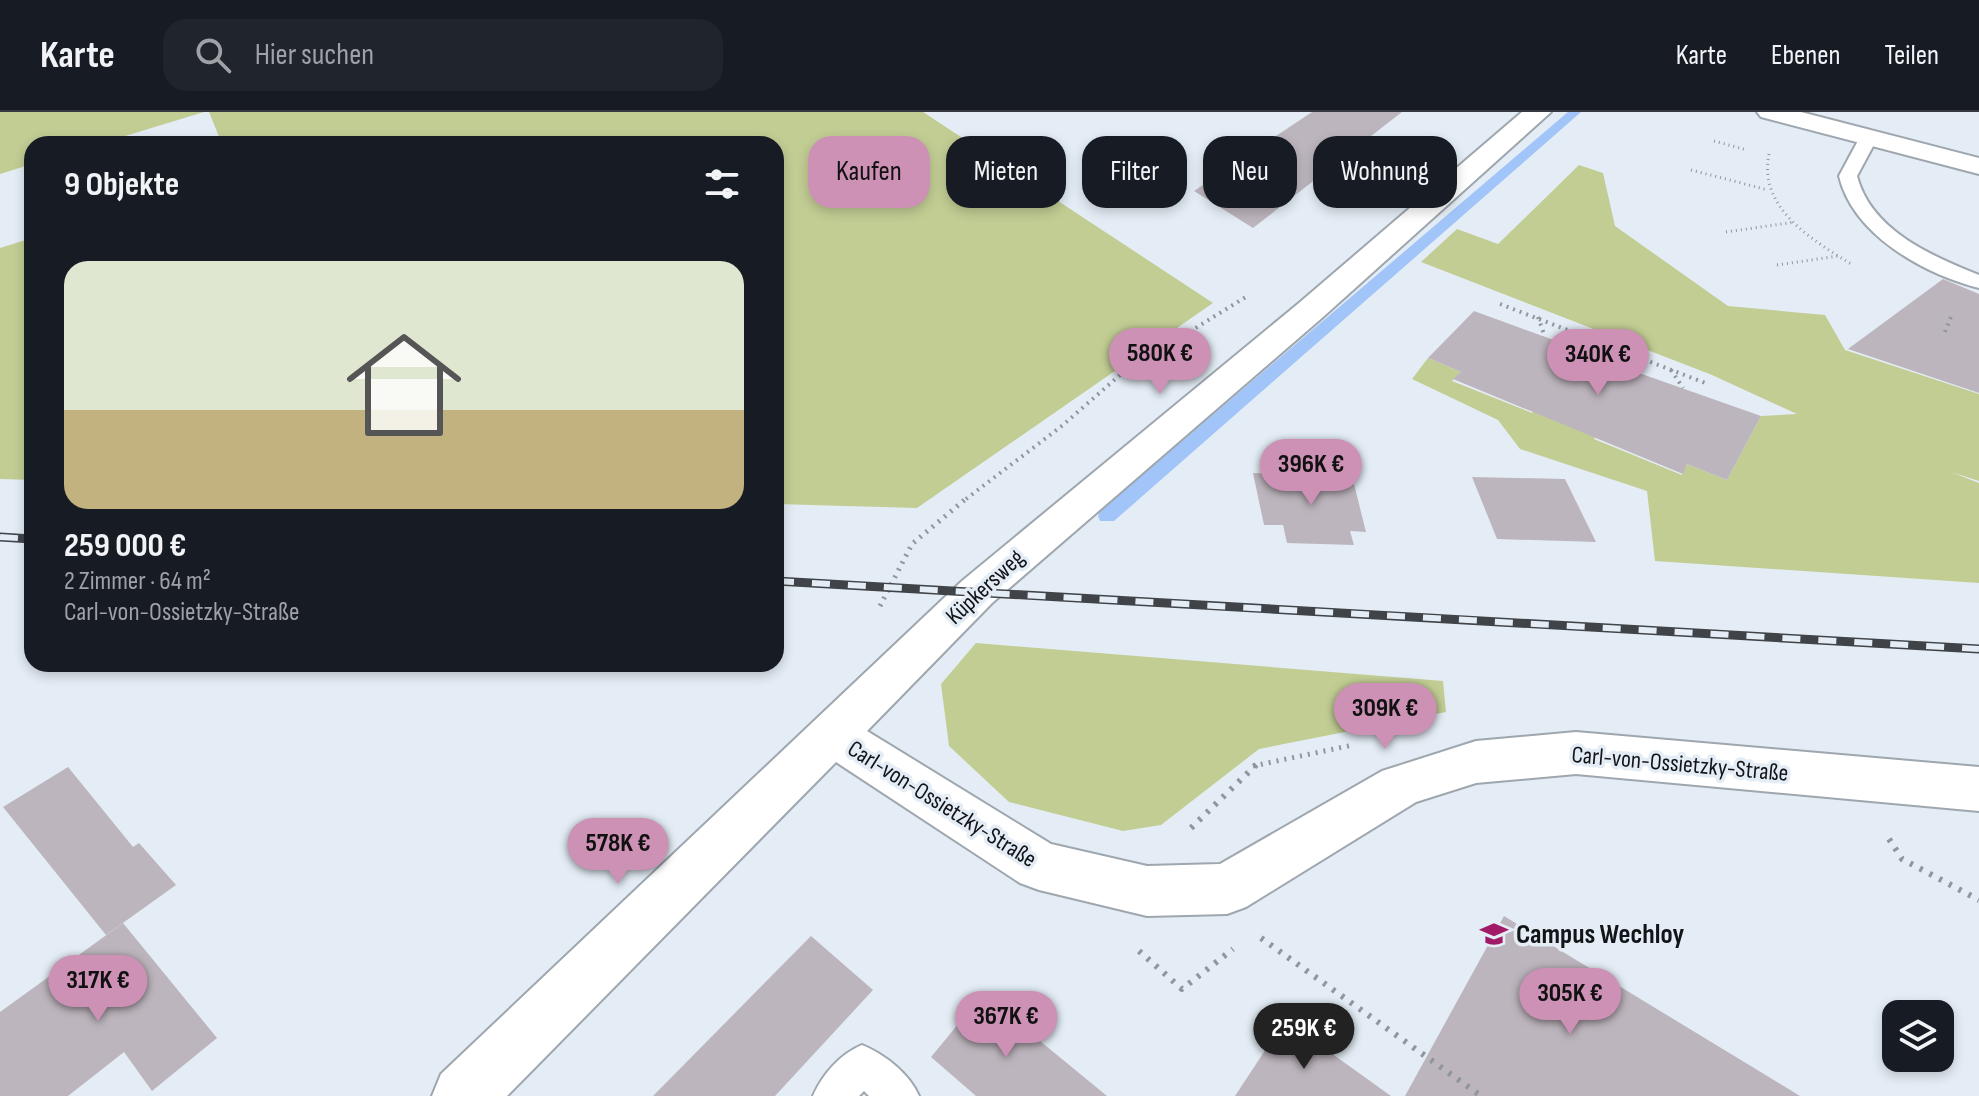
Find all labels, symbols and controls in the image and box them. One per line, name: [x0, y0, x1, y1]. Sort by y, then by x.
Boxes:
search box: [163, 19, 723, 91]
text: Karte: [40, 33, 115, 78]
icon: search: [191, 33, 235, 77]
text: Hier suchen: [255, 37, 374, 73]
text: Karte: [1676, 39, 1727, 72]
text: Ebenen: [1771, 39, 1841, 72]
text: Teilen: [1885, 39, 1939, 72]
chip: Kaufen: [808, 136, 930, 208]
chip: Mieten: [946, 136, 1066, 208]
chip: Filter: [1082, 136, 1187, 208]
chip: Neu: [1203, 136, 1297, 208]
chip: Wohnung: [1313, 136, 1457, 208]
icon: filters: [700, 162, 744, 206]
text: 9 Objekte: [64, 164, 179, 205]
icon: home: [332, 313, 476, 457]
pin: 580K €: [1095, 328, 1225, 396]
pin: 340K €: [1533, 329, 1663, 397]
text: 580K €: [1127, 338, 1193, 369]
text: 340K €: [1565, 339, 1631, 370]
pin: 396K €: [1246, 439, 1376, 507]
text: 396K €: [1278, 449, 1344, 480]
text: 259 000 €: [64, 525, 186, 566]
street label: Küpkersweg: [940, 543, 1030, 631]
text: 2 Zimmer · 64 m²: [64, 566, 211, 597]
text: Carl-von-Ossietzky-Straße: [64, 597, 299, 628]
pin: 309K €: [1320, 683, 1450, 751]
text: 309K €: [1352, 693, 1418, 724]
street label: Carl-von-Ossietzky-Straße: [842, 734, 1042, 874]
street label: Carl-von-Ossietzky-Straße: [1570, 740, 1790, 788]
pin: 578K €: [553, 818, 683, 886]
text: 578K €: [586, 828, 650, 859]
place label: Campus Wechloy: [1516, 918, 1684, 951]
school or university icon: Campus Wechloy: [1479, 919, 1509, 949]
pin: 317K €: [33, 955, 163, 1023]
text: 317K €: [66, 965, 130, 996]
pin: 305K €: [1505, 968, 1635, 1036]
text: 305K €: [1537, 978, 1603, 1009]
pin: 367K €: [941, 991, 1071, 1059]
map controls: [1882, 1000, 1954, 1072]
button: layers: [1882, 1000, 1954, 1072]
text: 367K €: [973, 1001, 1039, 1032]
pin: 259K €: [1239, 1003, 1369, 1071]
text: 259K €: [1271, 1013, 1337, 1044]

